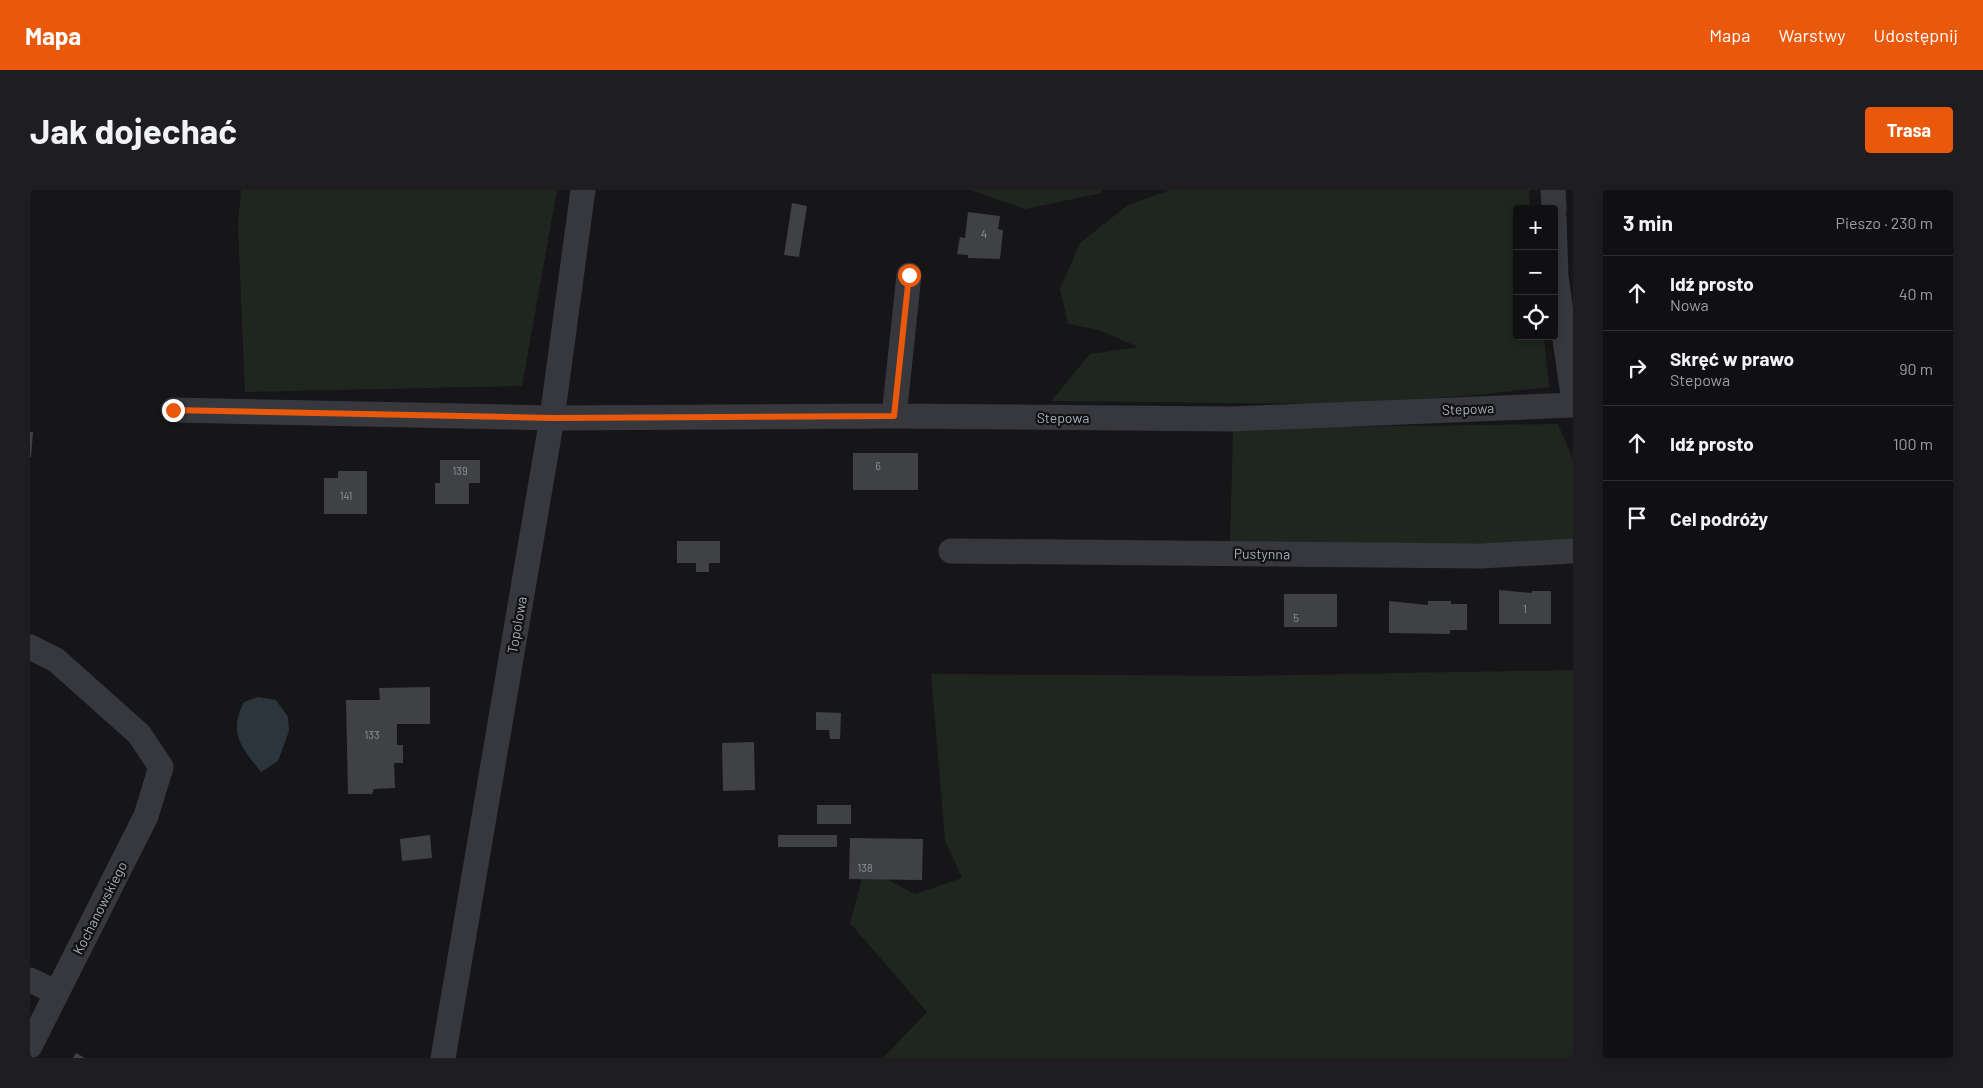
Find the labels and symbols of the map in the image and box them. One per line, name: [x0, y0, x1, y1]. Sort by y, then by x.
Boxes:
house number: 4: [981, 227, 987, 240]
route start: [898, 264, 921, 287]
route end: [162, 399, 185, 422]
street label: Stepowa: [1441, 399, 1495, 418]
street label: Stepowa: [1037, 409, 1089, 426]
house number: 6: [875, 459, 881, 472]
house number: 139: [452, 464, 468, 477]
house number: 141: [340, 489, 352, 502]
street label: Pustynna: [1234, 545, 1290, 562]
street label: Topolowa: [503, 595, 530, 655]
house number: 1: [1523, 602, 1527, 615]
house number: 5: [1293, 611, 1299, 624]
house number: 133: [364, 728, 380, 741]
street label: Kochanowskiego: [69, 858, 130, 957]
house number: 138: [857, 861, 873, 874]

